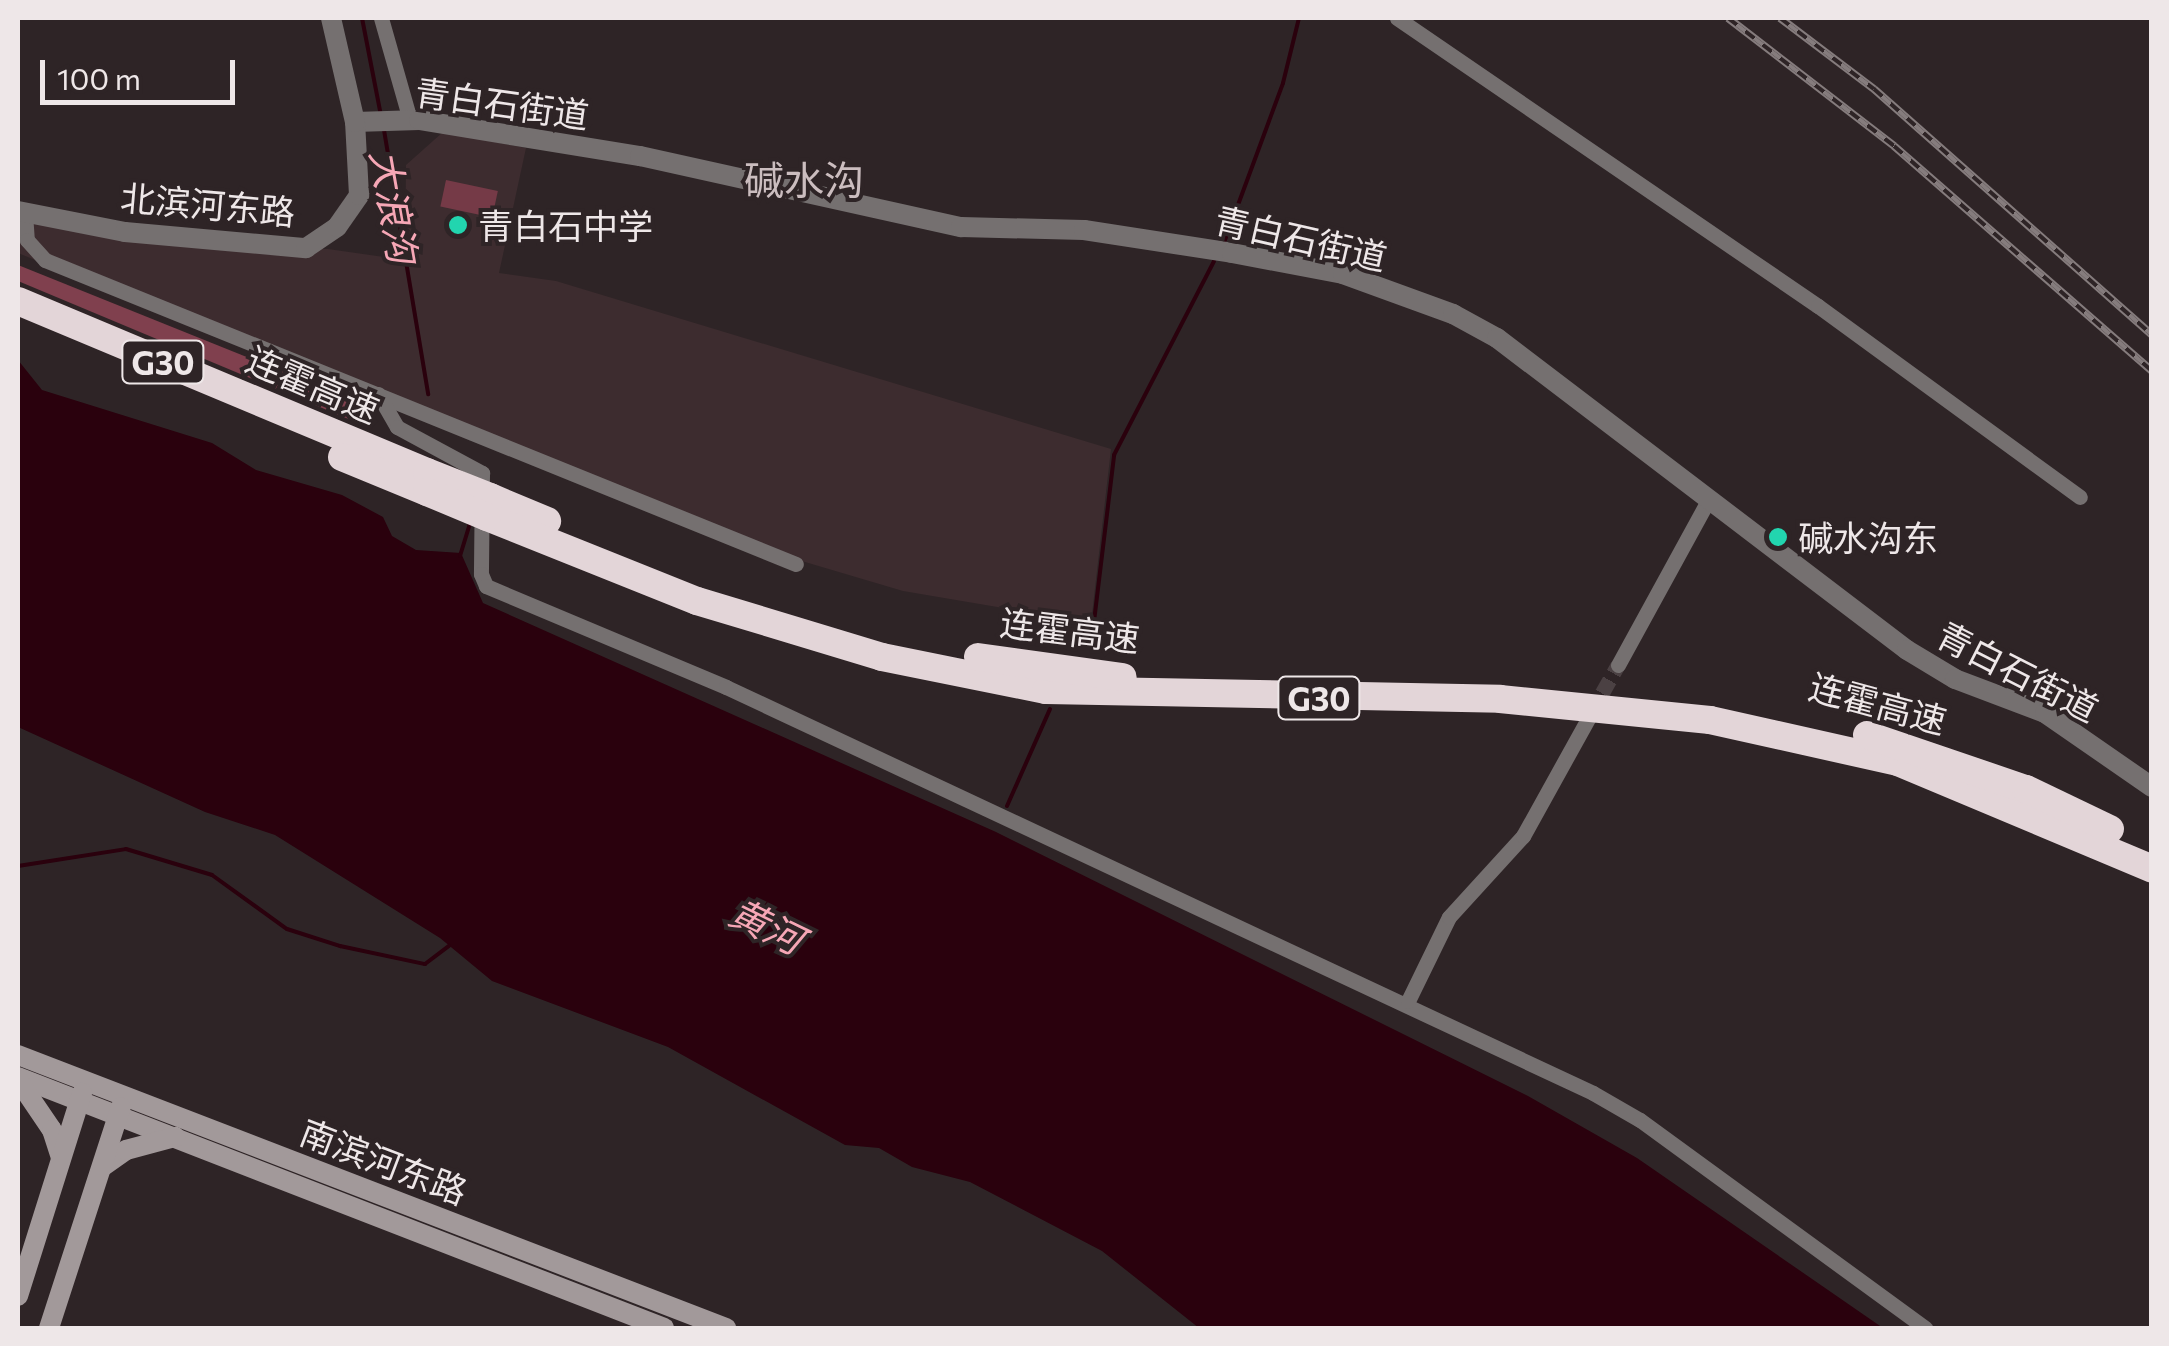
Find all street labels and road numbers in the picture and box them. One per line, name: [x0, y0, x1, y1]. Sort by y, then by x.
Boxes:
street label: 青白石街道: [412, 70, 592, 136]
street label: 北滨河东路: [119, 175, 297, 233]
street label: 青白石街道: [1211, 198, 1391, 278]
road number: G30: [120, 335, 206, 389]
street label: 连霍高速: [240, 337, 386, 431]
street label: 连霍高速: [998, 601, 1142, 659]
street label: 青白石街道: [1931, 613, 2105, 729]
street label: 连霍高速: [1805, 665, 1951, 741]
road number: G30: [1276, 671, 1362, 725]
street label: 南滨河东路: [295, 1110, 473, 1212]

